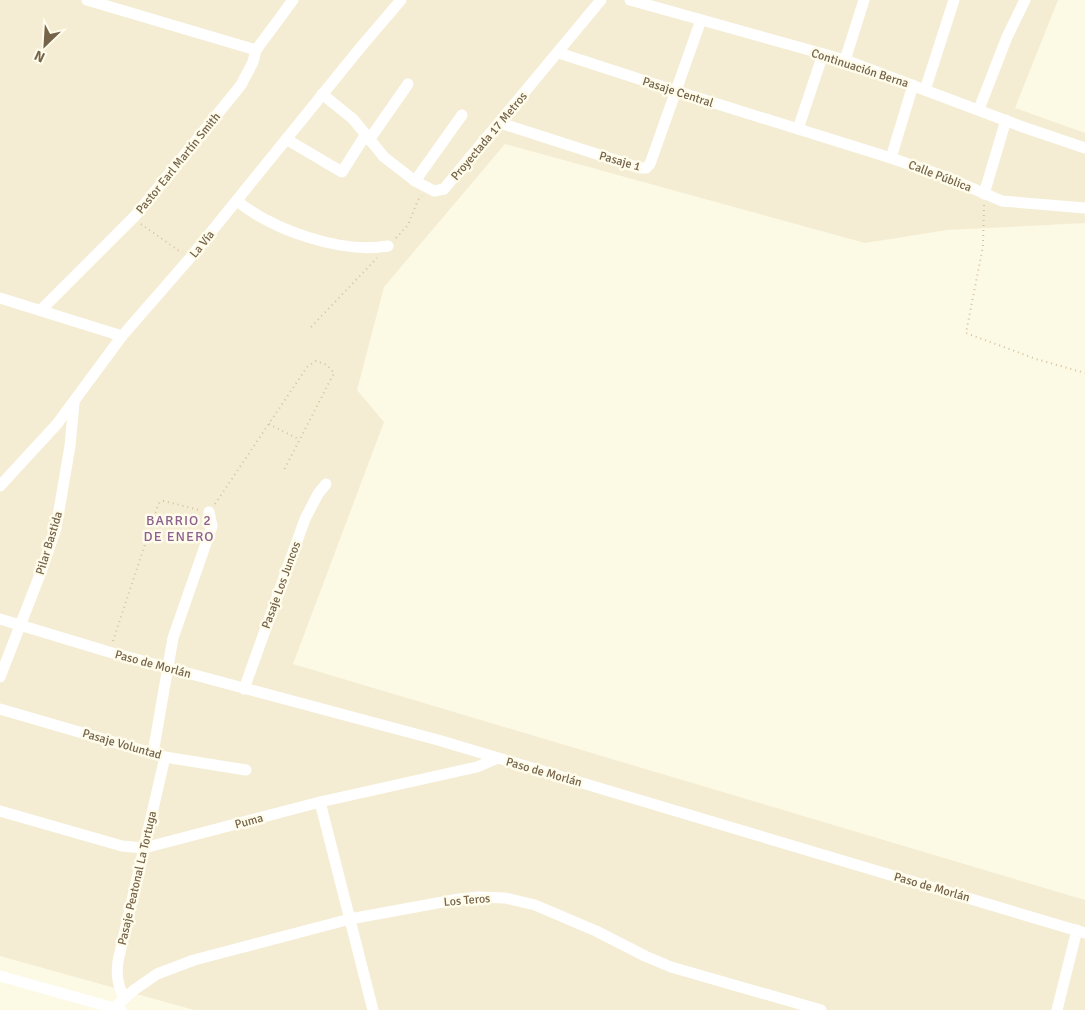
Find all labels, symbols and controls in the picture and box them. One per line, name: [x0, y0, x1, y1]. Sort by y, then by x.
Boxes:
north arrow: [20, 20, 70, 70]
street label: Continuación Berna: [809, 46, 910, 91]
text: N: [32, 47, 48, 66]
street label: Pasaje Central: [640, 74, 716, 111]
street label: Proyectada 17 Metros: [448, 89, 531, 183]
street label: Pastor Earl Martín Smith: [133, 110, 224, 217]
street label: Pasaje 1: [597, 148, 642, 175]
street label: Calle Pública: [906, 158, 974, 195]
street label: La Vía: [187, 228, 218, 261]
street label: Pilar Bastida: [33, 510, 66, 577]
district label: BARRIO 2 DE ENERO: [144, 512, 214, 545]
street label: Pasaje Los Juncos: [259, 540, 304, 631]
street label: Paso de Morlán: [113, 647, 193, 682]
street label: Pasaje Voluntad: [81, 726, 163, 763]
street label: Paso de Morlán: [504, 754, 584, 790]
street label: Pasaje Peatonal La Tortuga: [115, 809, 160, 947]
street label: Puma: [233, 811, 265, 832]
street label: Paso de Morlán: [892, 869, 972, 905]
street label: Los Teros: [443, 891, 491, 910]

